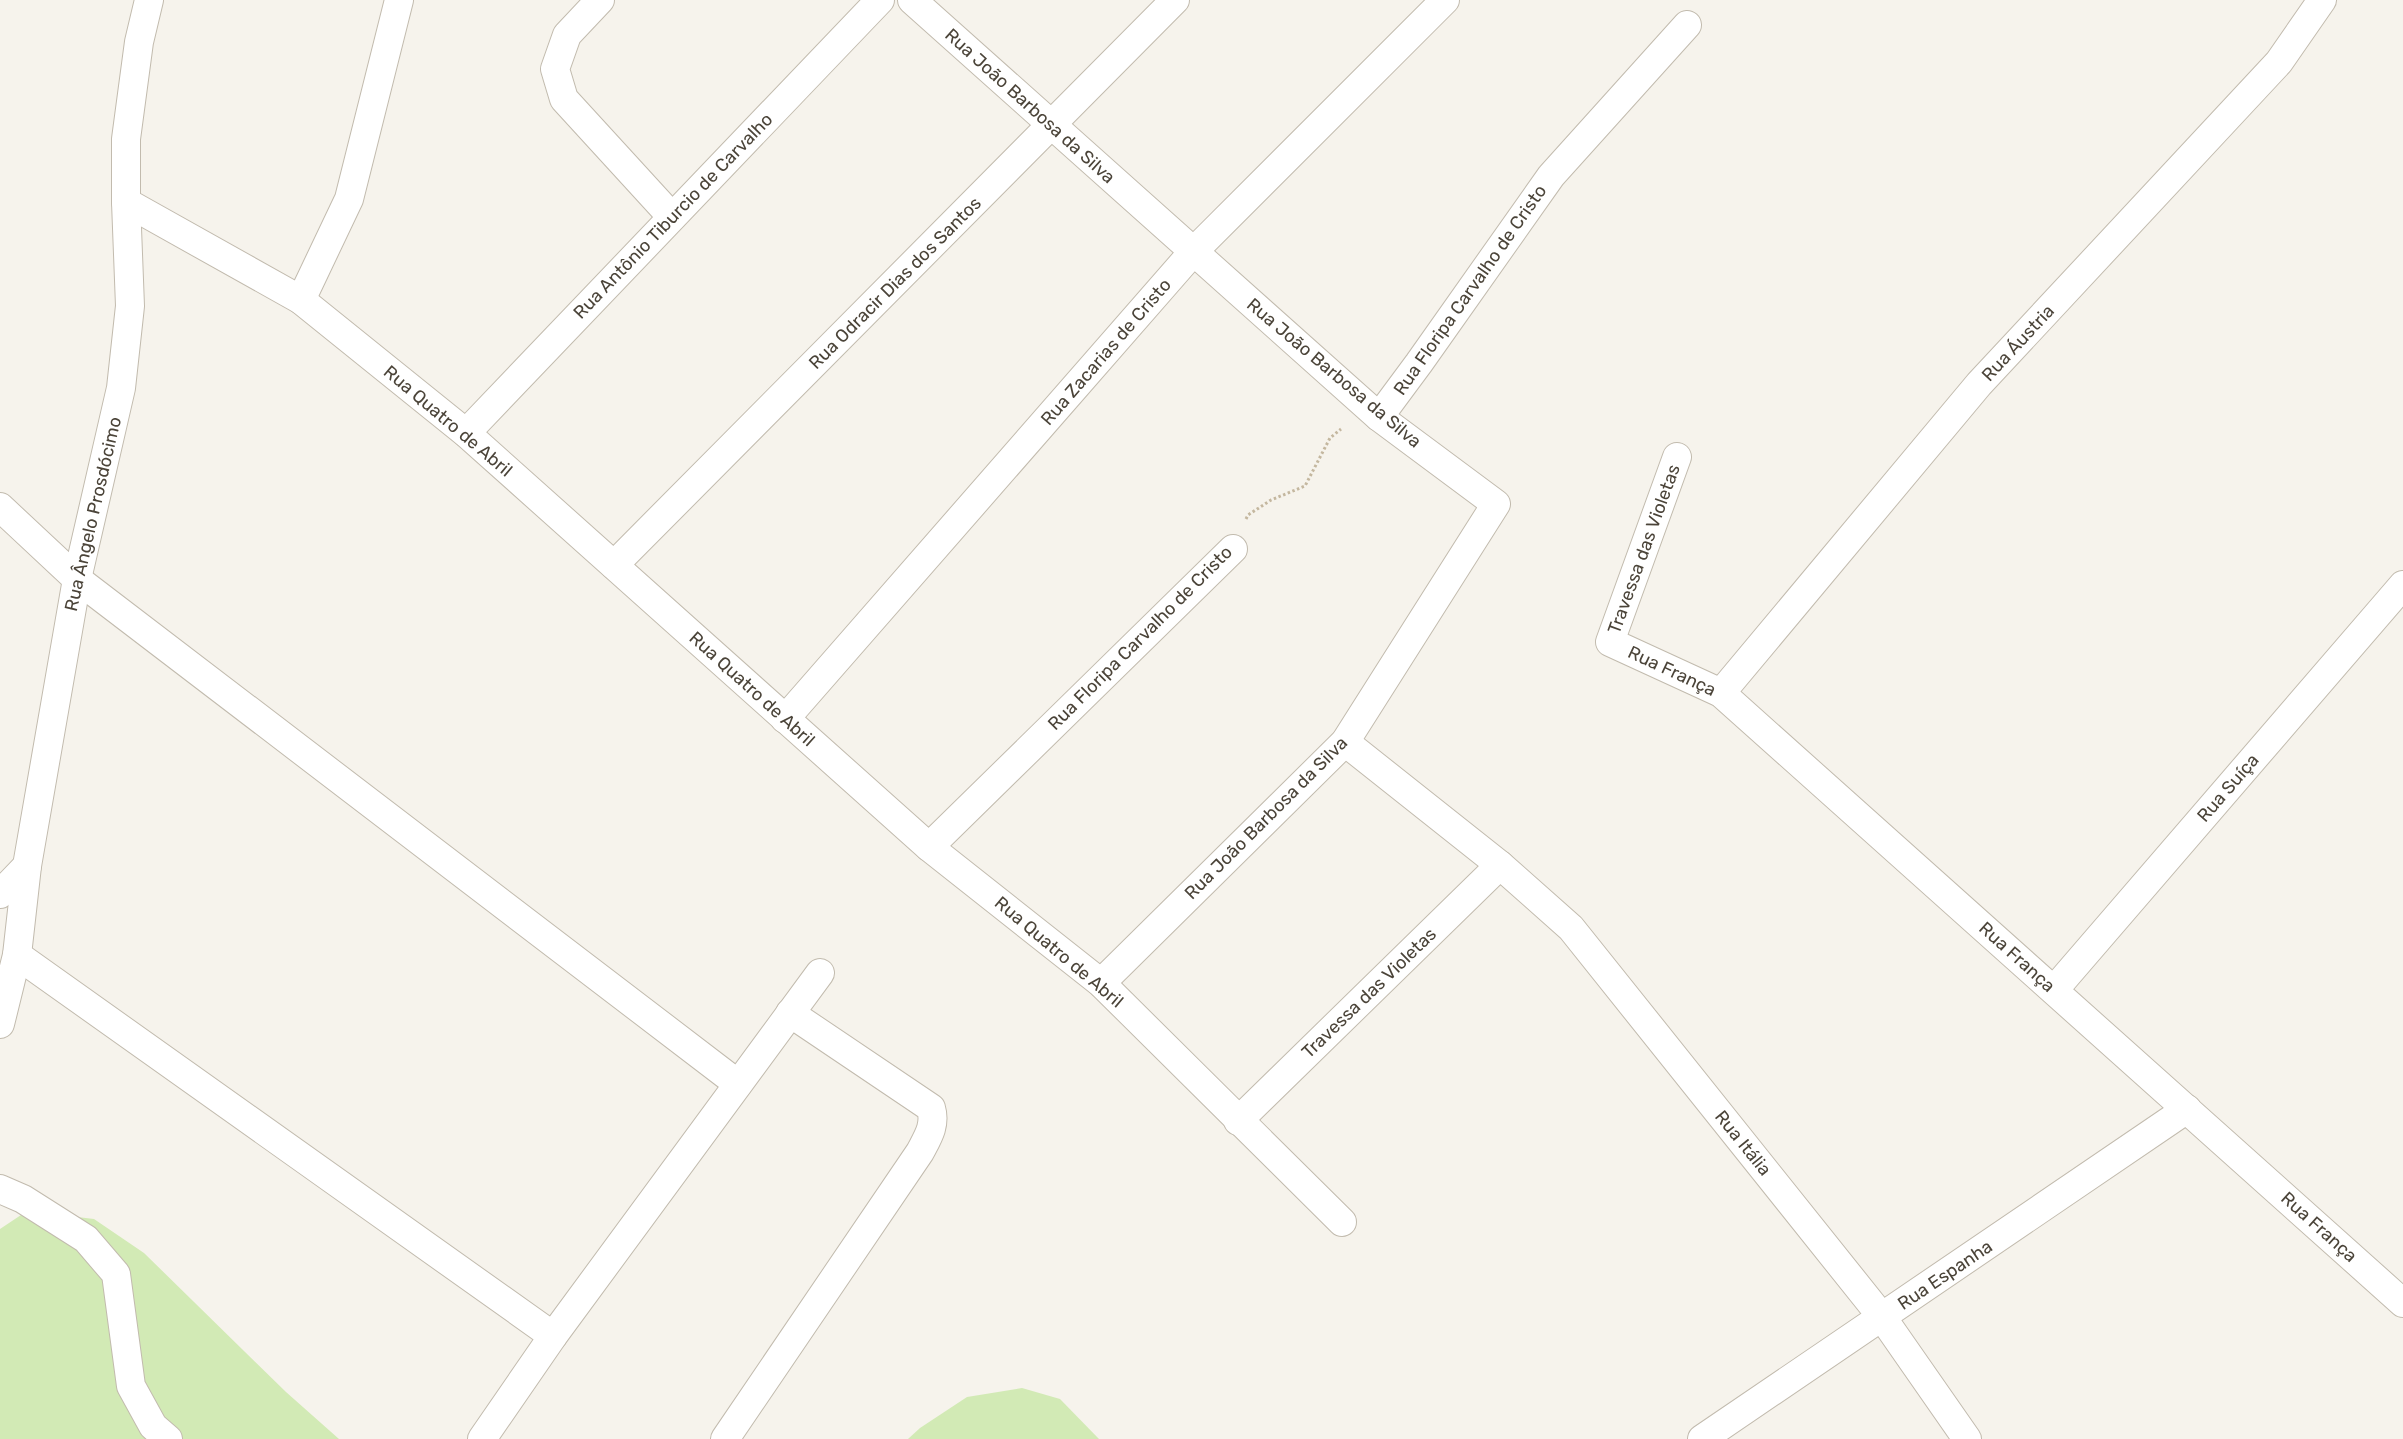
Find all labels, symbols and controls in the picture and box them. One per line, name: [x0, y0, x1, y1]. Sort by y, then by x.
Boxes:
street label: Rua João Barbosa da Silva: [940, 24, 1120, 188]
street label: Rua Antônio Tiburcio de Carvalho: [569, 109, 777, 323]
street label: Rua Floripa Carvalho de Cristo: [1389, 181, 1551, 399]
street label: Rua Odracir Dias dos Santos: [804, 192, 986, 374]
street label: Rua Zacarias de Cristo: [1036, 274, 1176, 430]
street label: Rua João Barbosa da Silva: [1242, 293, 1426, 453]
street label: Rua Áustria: [1977, 300, 2059, 386]
street label: Rua Quatro de Abril: [379, 361, 517, 481]
street label: Rua Ângelo Prosdócimo: [60, 415, 126, 613]
street label: Travessa das Violetas: [1603, 461, 1685, 637]
street label: Rua Floripa Carvalho de Cristo: [1043, 541, 1237, 735]
street label: Rua Quatro de Abril: [685, 627, 819, 751]
street label: Rua França: [1624, 641, 1720, 701]
street label: Rua João Barbosa da Silva: [1180, 732, 1352, 904]
street label: Rua Suíça: [2192, 749, 2264, 827]
street label: Rua Quatro de Abril: [990, 892, 1128, 1012]
street label: Rua França: [1974, 917, 2060, 997]
street label: Travessa das Violetas: [1297, 923, 1441, 1063]
street label: Rua Itália: [1710, 1106, 1776, 1180]
street label: Rua França: [2276, 1187, 2362, 1267]
street label: Rua Espanha: [1893, 1235, 1997, 1315]

